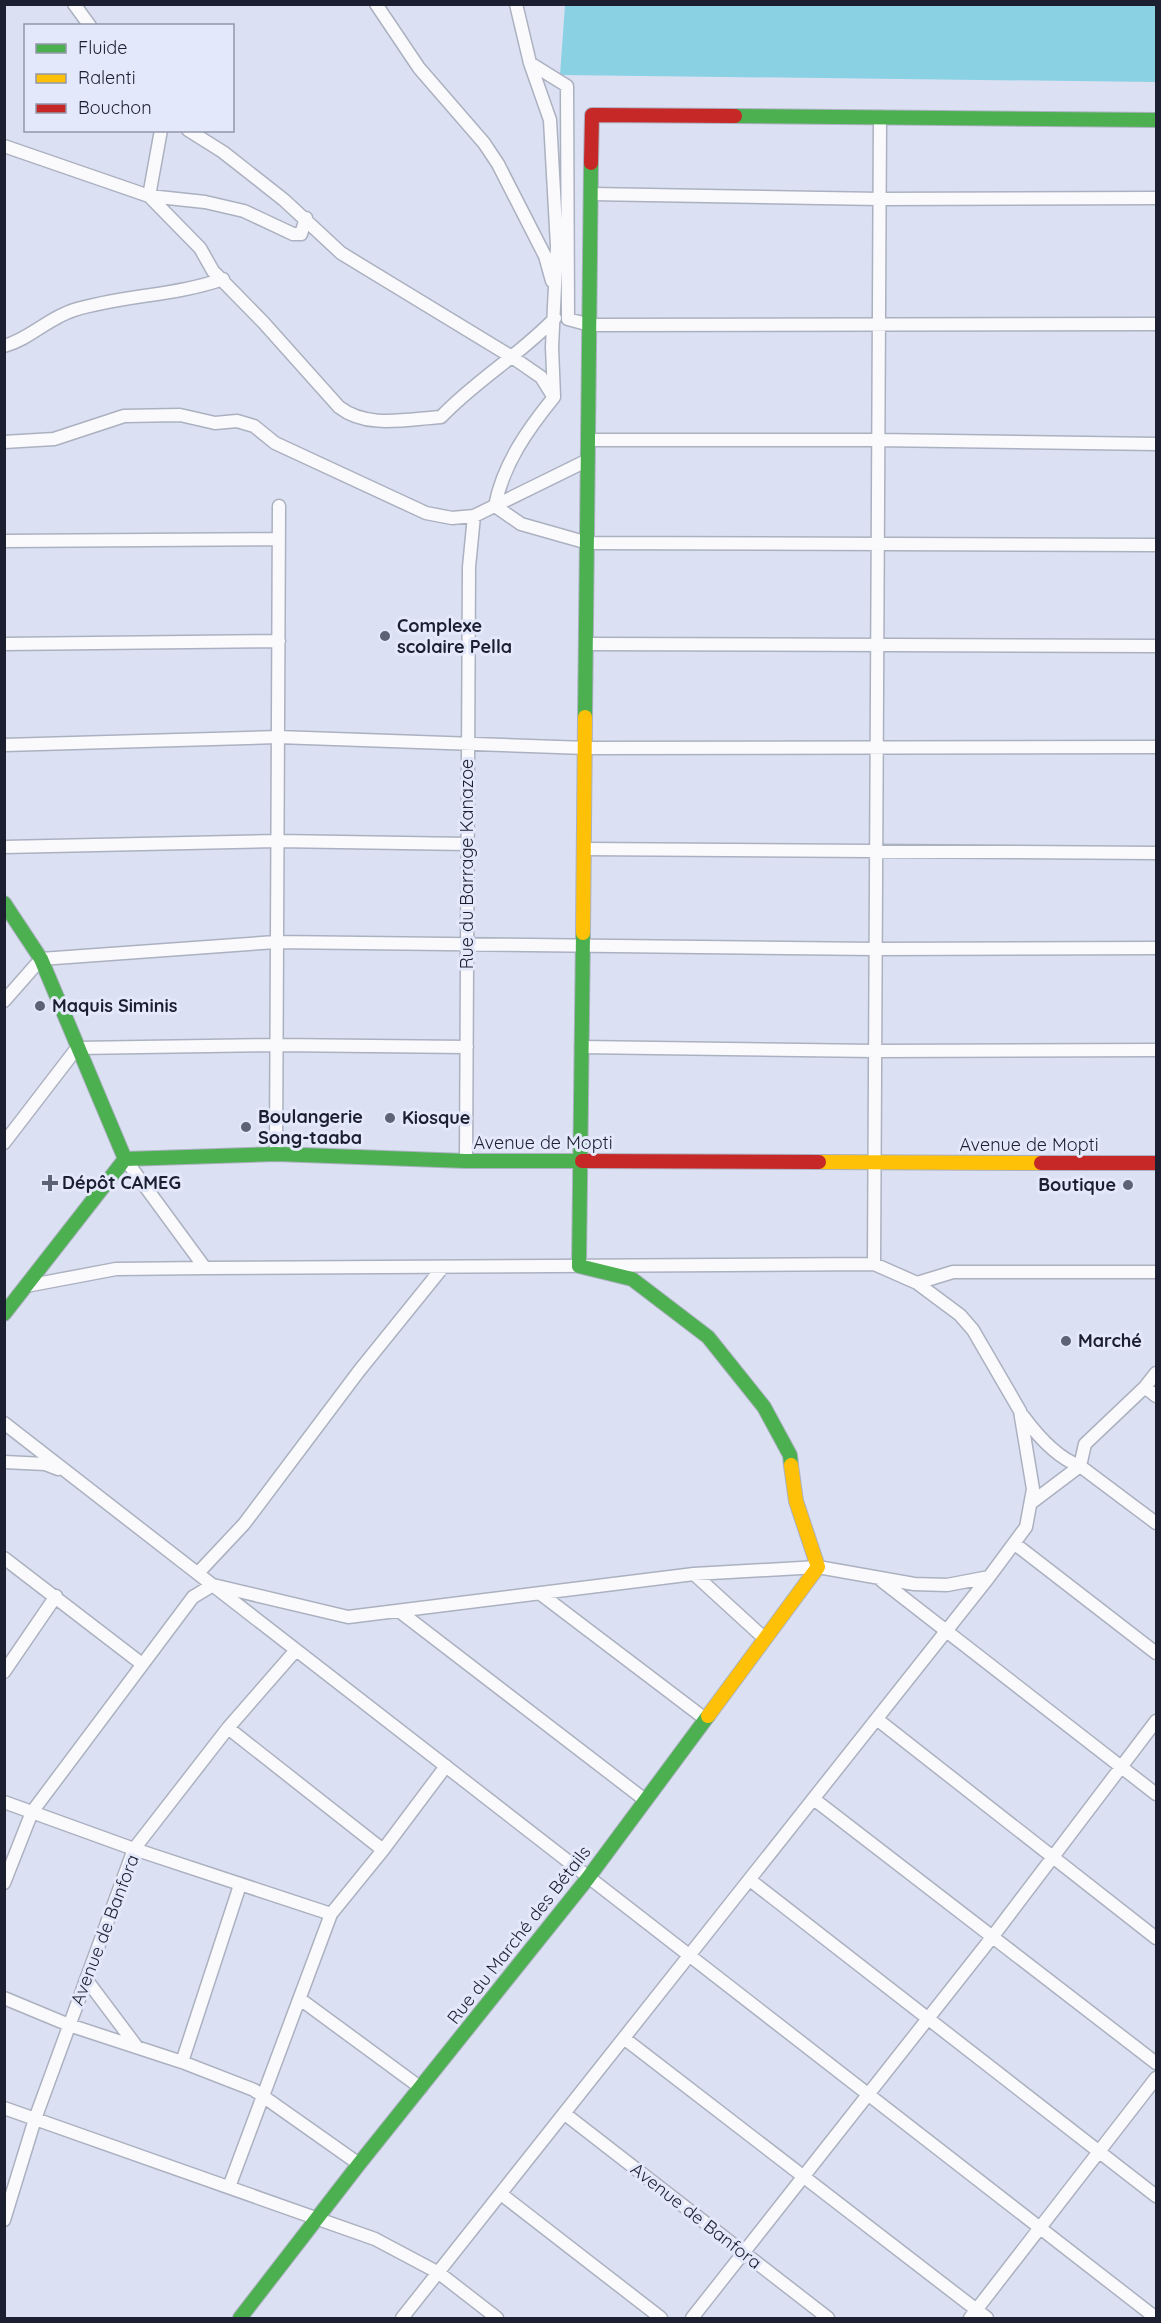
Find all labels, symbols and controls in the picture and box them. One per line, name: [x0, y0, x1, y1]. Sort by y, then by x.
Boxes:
legend: [24, 24, 234, 132]
text: Fluide: [78, 36, 127, 59]
text: Ralenti: [78, 66, 136, 89]
text: Bouchon: [78, 96, 152, 119]
place label: Complexe scolaire Pella: [397, 614, 512, 658]
marker: Complexe scolaire Pella: [378, 629, 392, 643]
street label: Rue du Barrage Kanazoe: [455, 759, 478, 969]
place label: Maquis Siminis: [52, 994, 178, 1017]
marker: Maquis Siminis: [33, 999, 47, 1013]
place label: Boulangerie Song-taaba: [258, 1105, 363, 1149]
place label: Kiosque: [402, 1106, 470, 1129]
marker: Kiosque: [383, 1111, 397, 1125]
marker: Boulangerie Song-taaba: [239, 1120, 253, 1134]
street label: Avenue de Mopti: [473, 1131, 613, 1154]
street label: Avenue de Mopti: [959, 1133, 1099, 1156]
place label: Dépôt CAMEG: [62, 1171, 181, 1194]
place label: Boutique: [1038, 1173, 1116, 1196]
marker: Dépôt CAMEG: [43, 1176, 57, 1190]
marker: Boutique: [1121, 1178, 1135, 1192]
place label: Marché: [1078, 1329, 1142, 1352]
marker: Marché: [1059, 1334, 1073, 1348]
street label: Rue du Marché des Bétails: [442, 1841, 595, 2029]
street label: Avenue de Banfora: [65, 1851, 144, 2009]
street label: Avenue de Banfora: [626, 2157, 766, 2274]

